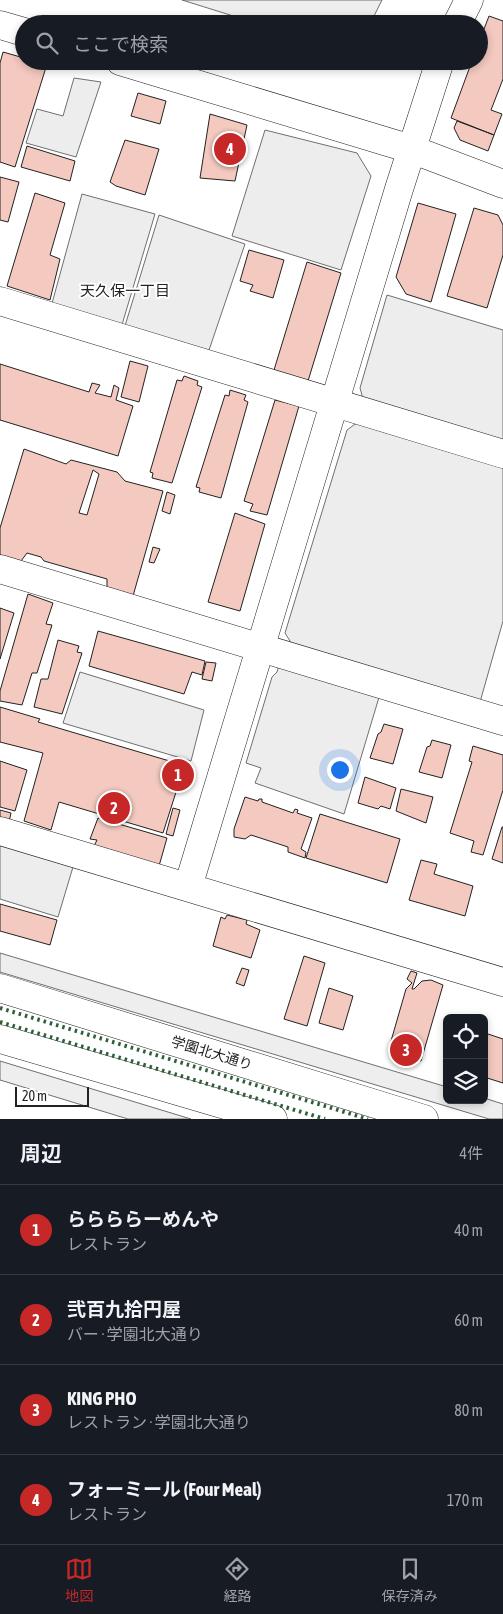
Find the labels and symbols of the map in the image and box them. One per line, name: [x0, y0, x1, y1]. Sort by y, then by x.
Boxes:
pin: 4: [214, 130, 246, 168]
district label: 天久保一丁目: [80, 282, 170, 299]
pin: 1: [162, 756, 194, 794]
your location: [327, 757, 353, 783]
pin: 2: [98, 789, 130, 827]
pin: 3: [390, 1031, 422, 1069]
street label: 学園北大通り: [169, 1033, 255, 1073]
scale bar: [15, 1084, 89, 1107]

